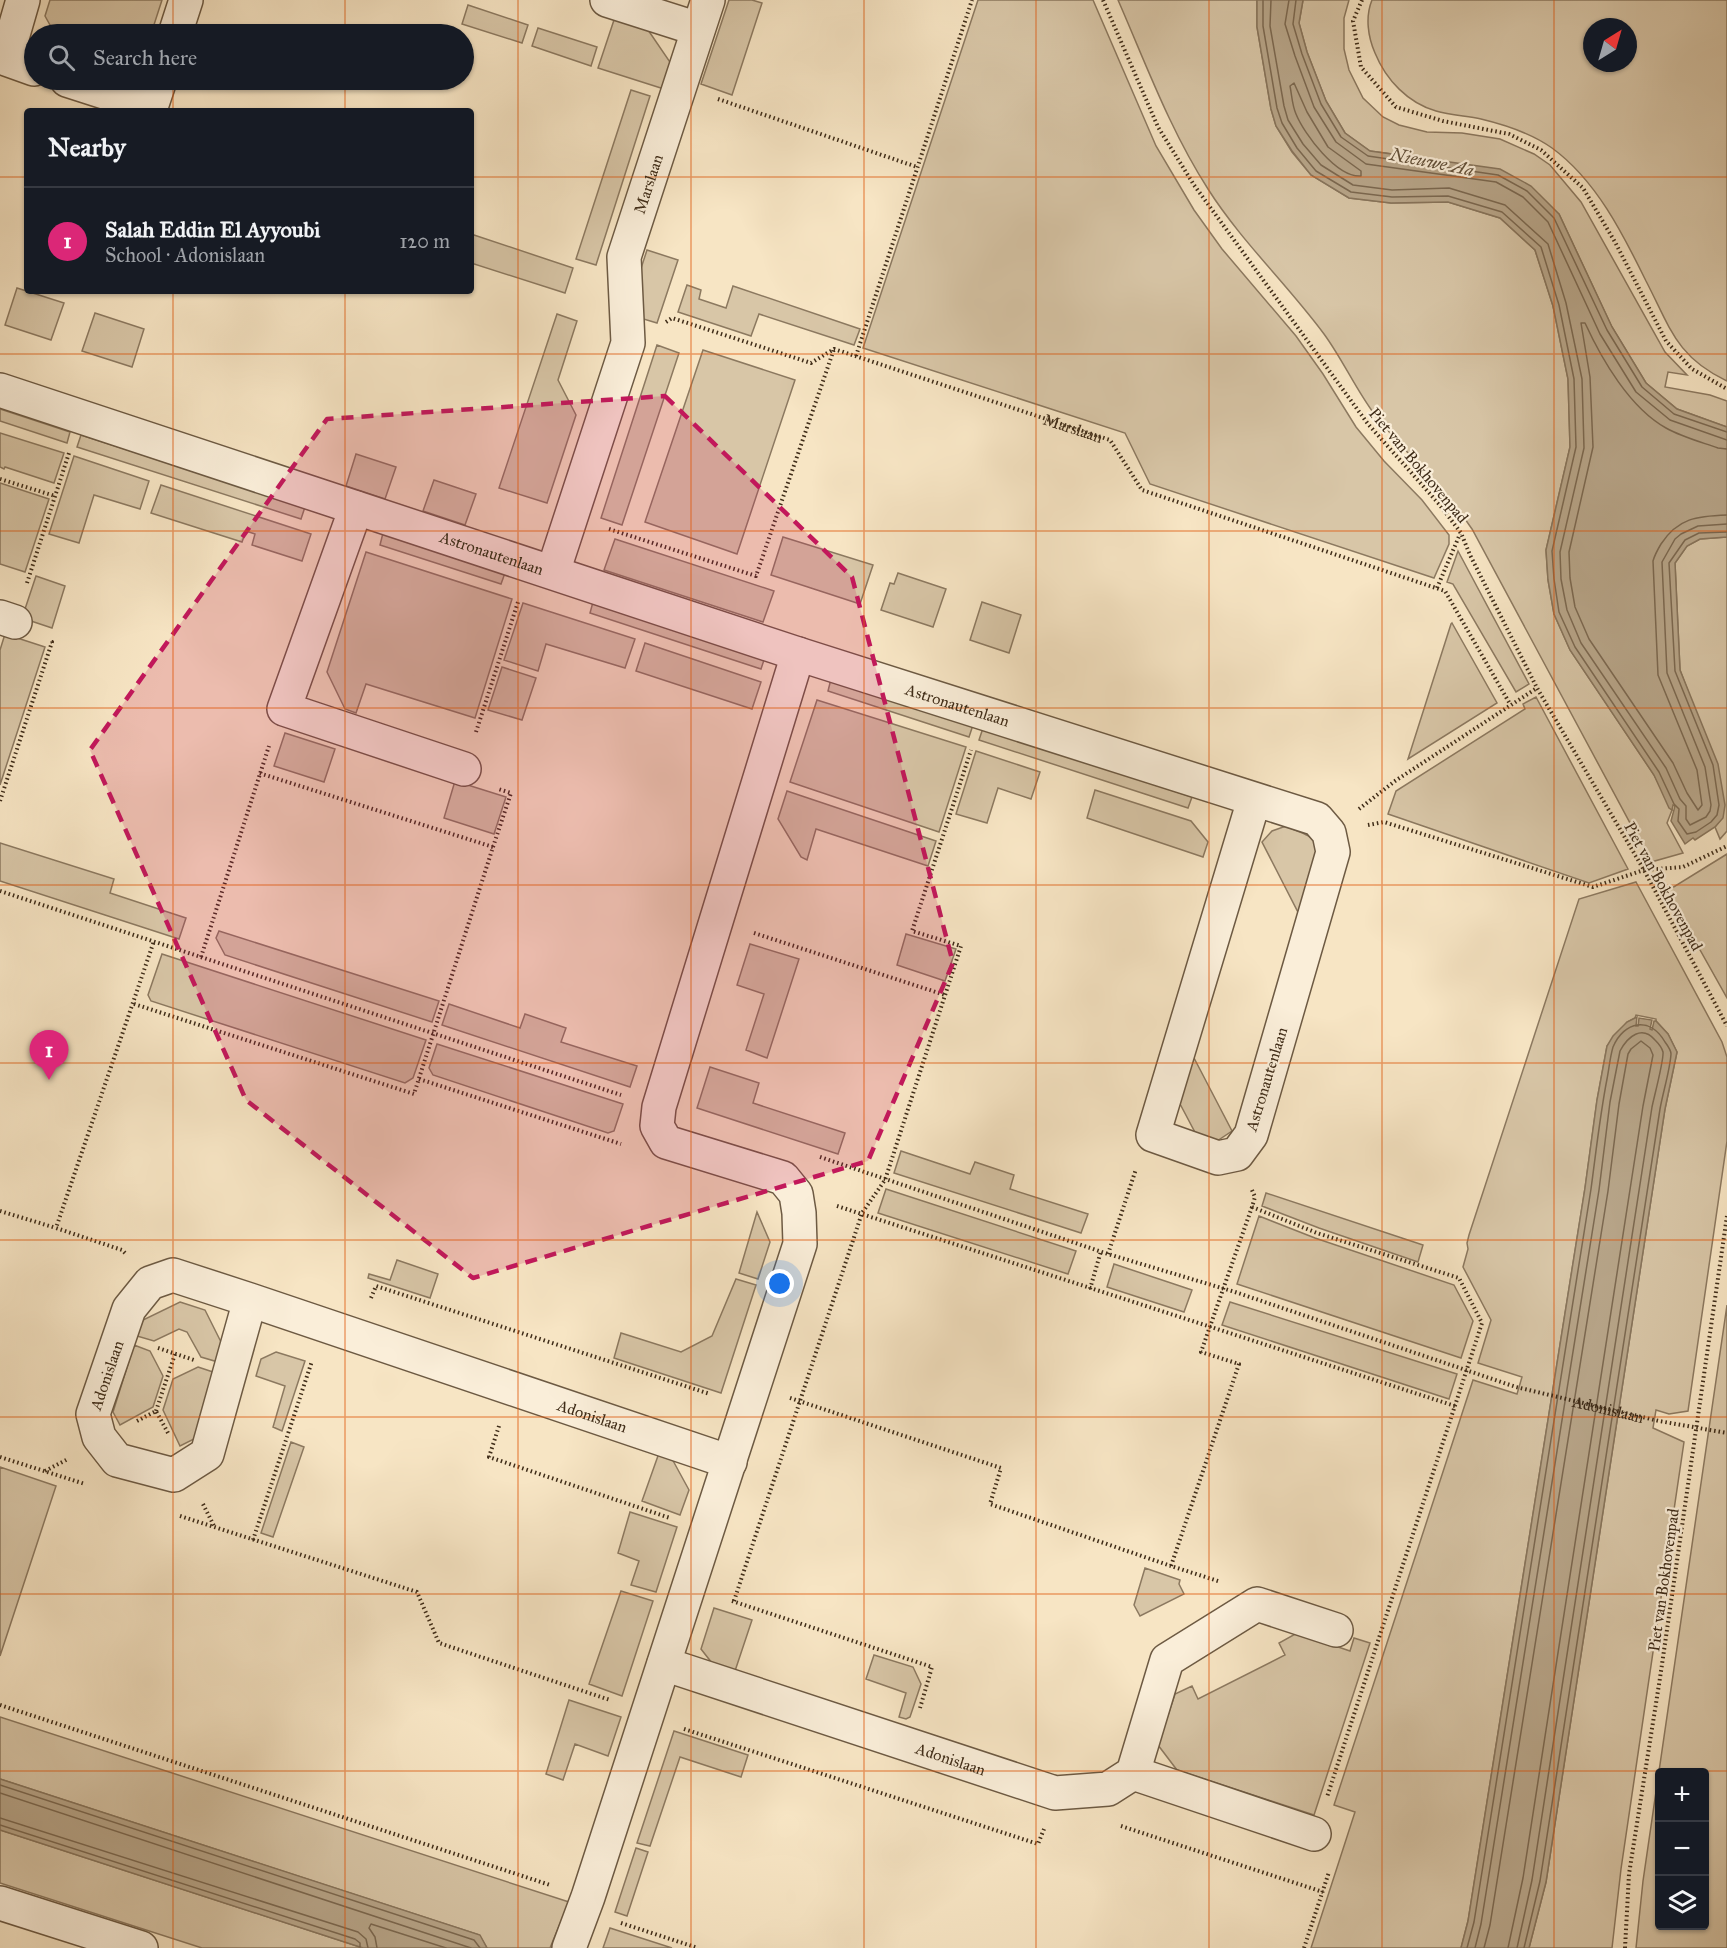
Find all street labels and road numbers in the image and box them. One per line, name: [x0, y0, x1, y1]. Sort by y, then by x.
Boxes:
street label: Marslaan: [630, 151, 667, 216]
street label: Piet van Bokhovenpad: [1365, 404, 1472, 527]
street label: Marslaan: [1041, 410, 1106, 447]
street label: Astronautenlaan: [436, 527, 546, 579]
street label: Astronautenlaan: [902, 680, 1012, 731]
street label: Piet van Bokhovenpad: [1620, 819, 1707, 954]
street label: Astronautenlaan: [1241, 1024, 1291, 1134]
street label: Adonislaan: [86, 1338, 128, 1414]
street label: Adonislaan: [1570, 1392, 1646, 1427]
street label: Adonislaan: [554, 1395, 630, 1437]
street label: Piet van Bokhovenpad: [1644, 1507, 1683, 1653]
street label: Adonislaan: [912, 1738, 988, 1780]

